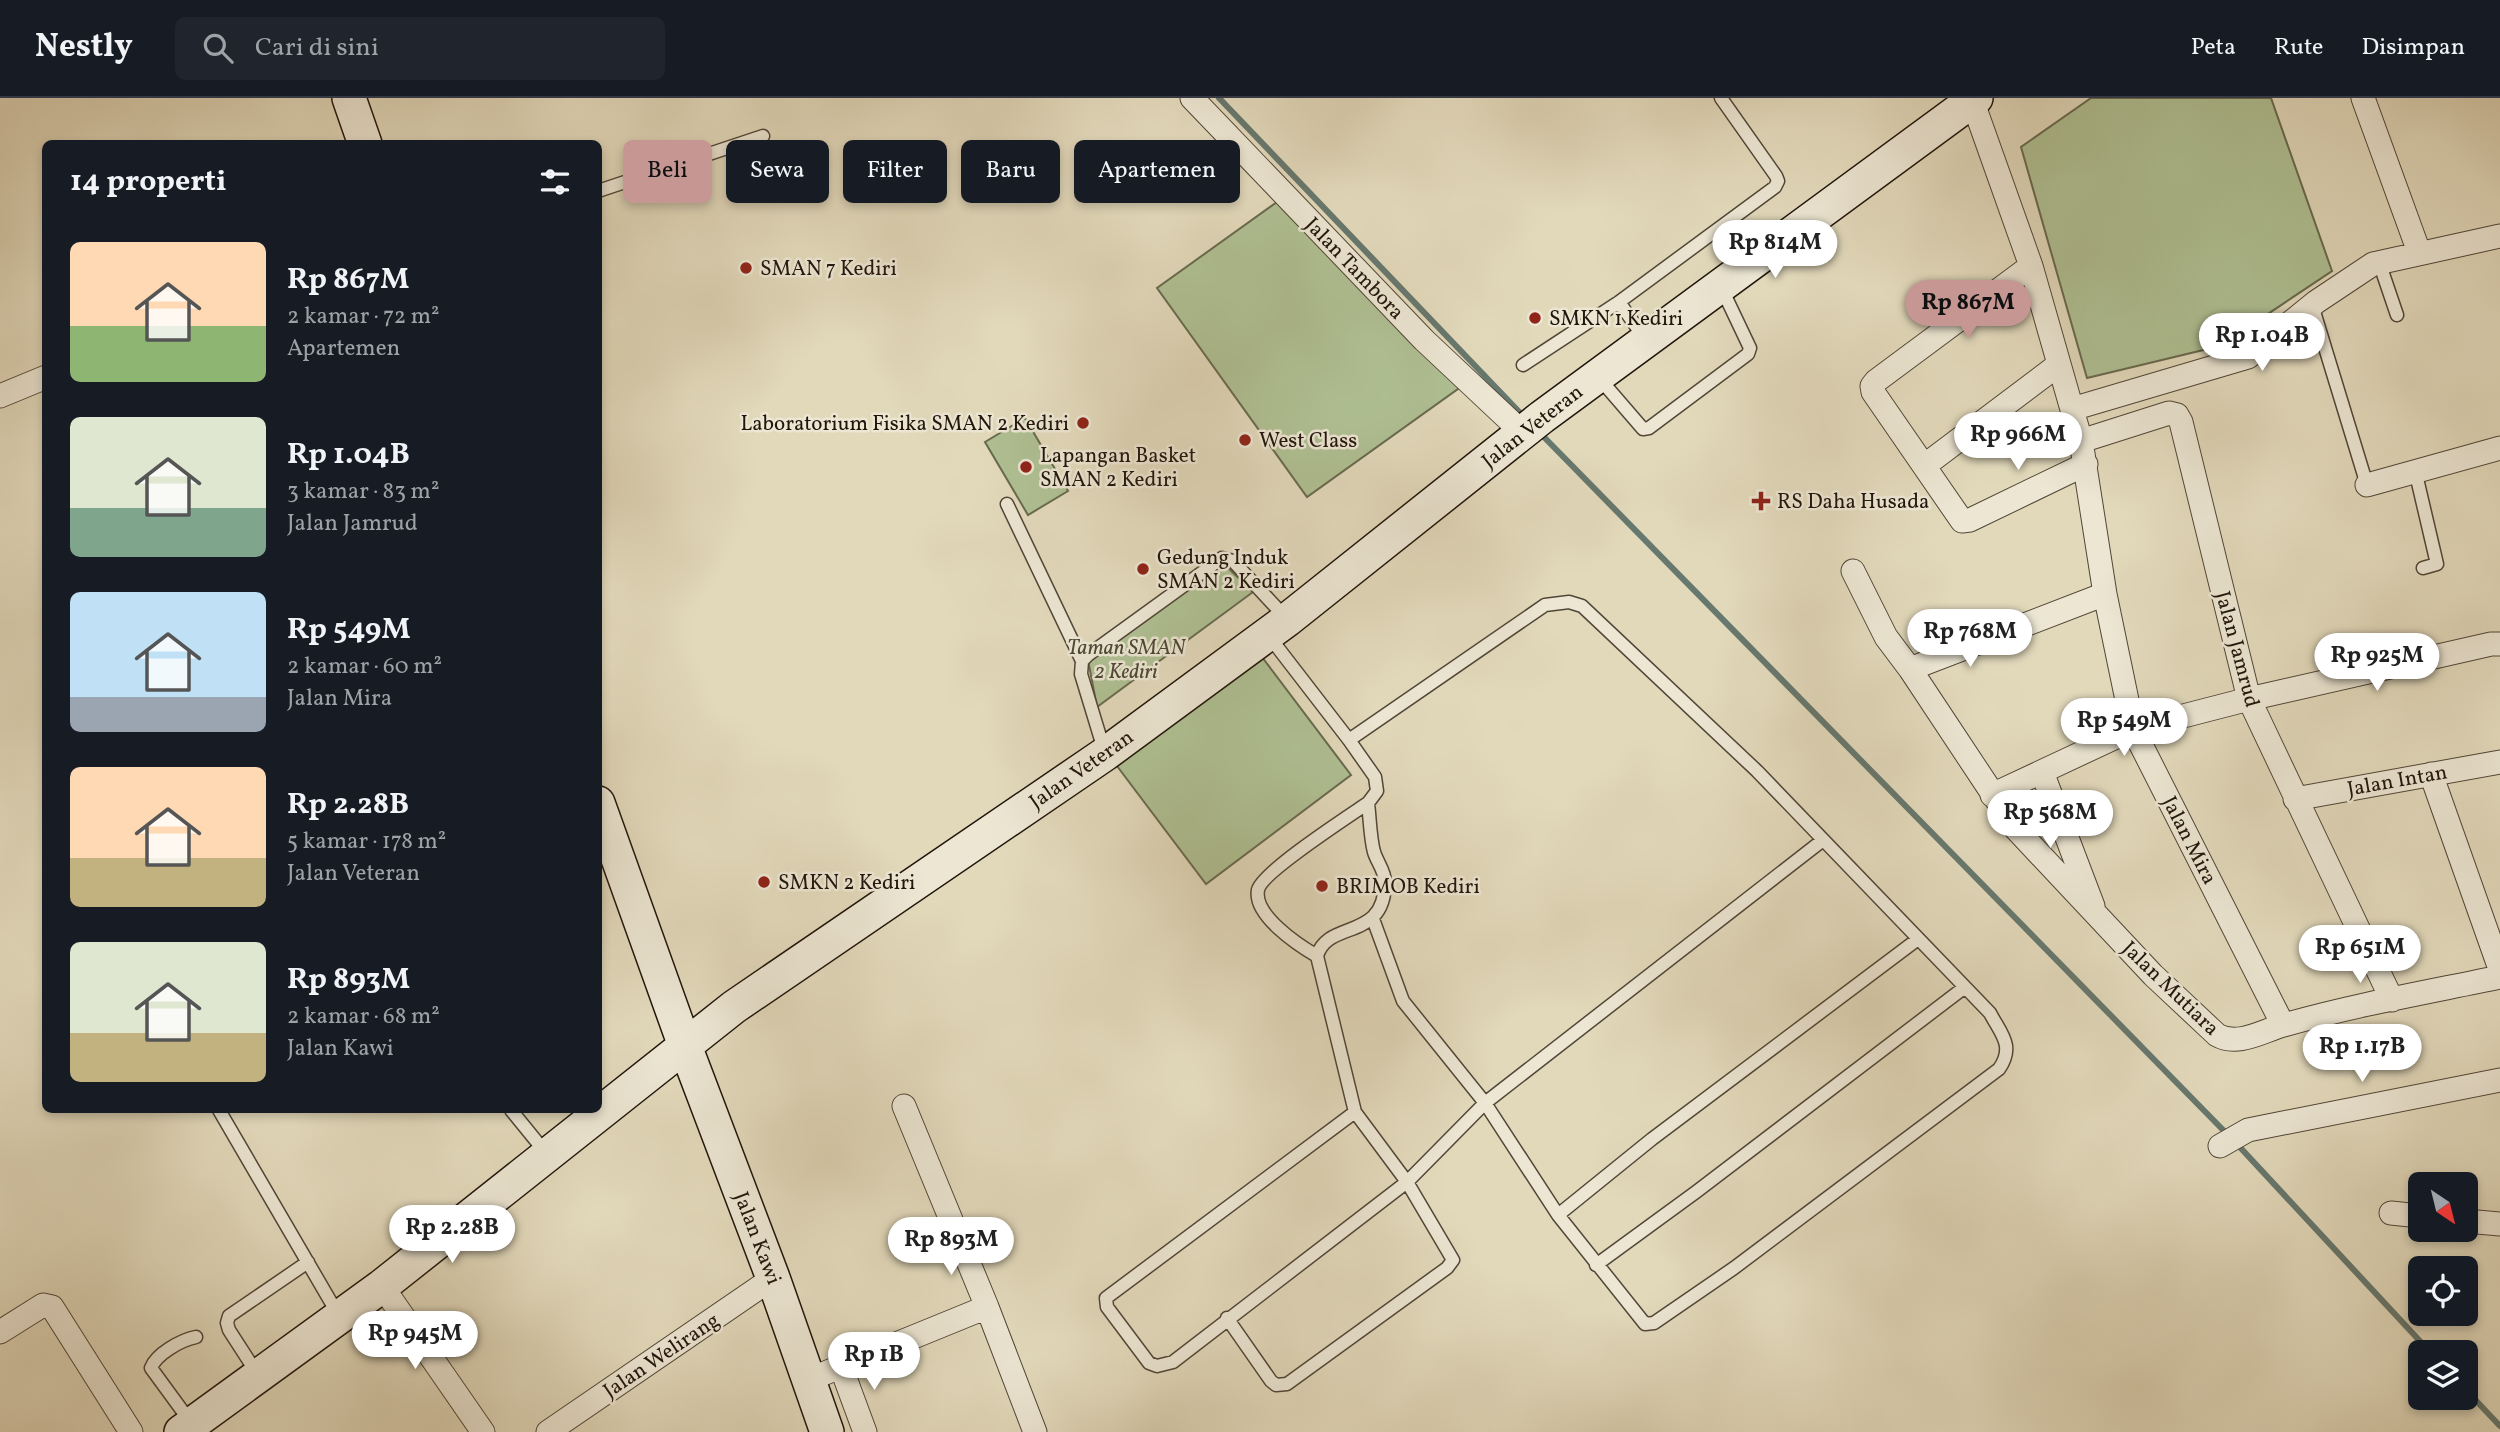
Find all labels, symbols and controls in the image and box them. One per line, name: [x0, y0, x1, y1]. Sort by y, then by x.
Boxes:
search box: [175, 17, 665, 80]
text: Nestly: [35, 25, 133, 71]
icon: search: [199, 29, 237, 67]
text: Cari di sini: [255, 30, 379, 66]
text: Peta: [2191, 31, 2236, 65]
text: Rute: [2274, 31, 2323, 65]
text: Disimpan: [2361, 31, 2465, 65]
chip: Beli: [623, 140, 712, 203]
chip: Sewa: [726, 140, 829, 203]
chip: Filter: [843, 140, 947, 203]
chip: Baru: [961, 140, 1060, 203]
chip: Apartemen: [1074, 140, 1240, 203]
text: 14 properti: [70, 161, 227, 203]
icon: filters: [536, 163, 574, 201]
street label: Jalan Tambora: [1298, 211, 1410, 327]
pin: Rp 814M: [1710, 220, 1840, 280]
text: Rp 814M: [1728, 227, 1822, 259]
place label: SMAN 7 Kediri: [760, 255, 897, 284]
text: Rp 867M: [287, 259, 409, 301]
marker: SMAN 7 Kediri: [738, 260, 754, 276]
icon: home: [126, 270, 210, 354]
pin: Rp 867M: [1903, 280, 2033, 340]
text: Rp 867M: [1921, 287, 2015, 319]
text: 2 kamar · 72 m²: [287, 301, 440, 333]
place label: SMKN 1 Kediri: [1549, 305, 1683, 334]
marker: SMKN 1 Kediri: [1527, 310, 1543, 326]
pin: Rp 1.04B: [2190, 314, 2334, 373]
text: Rp 1.04B: [2215, 320, 2309, 352]
text: Apartemen: [287, 333, 400, 365]
street label: Jalan Veteran: [1476, 378, 1590, 476]
place label: Laboratorium Fisika SMAN 2 Kediri: [740, 410, 1069, 439]
pin: Rp 966M: [1953, 412, 2083, 472]
marker: Laboratorium Fisika SMAN 2 Kediri: [1075, 415, 1091, 431]
text: Rp 966M: [1970, 419, 2066, 451]
place label: West Class: [1259, 427, 1357, 456]
marker: West Class: [1237, 432, 1253, 448]
text: Rp 1.04B: [287, 434, 410, 476]
place label: Lapangan Basket SMAN 2 Kediri: [1040, 442, 1196, 495]
icon: home: [126, 445, 210, 529]
marker: Lapangan Basket SMAN 2 Kediri: [1018, 459, 1034, 475]
text: 3 kamar · 83 m²: [287, 476, 440, 508]
place label: RS Daha Husada: [1777, 488, 1930, 517]
marker: RS Daha Husada: [1751, 491, 1771, 511]
text: Jalan Jamrud: [287, 508, 418, 540]
place label: Gedung Induk SMAN 2 Kediri: [1157, 544, 1295, 597]
marker: Gedung Induk SMAN 2 Kediri: [1135, 561, 1151, 577]
street label: Jalan Jamrud: [2207, 588, 2266, 711]
text: Rp 549M: [287, 609, 410, 651]
pin: Rp 768M: [1905, 610, 2035, 669]
text: Rp 768M: [1923, 616, 2017, 648]
icon: home: [126, 620, 210, 704]
park label: Taman SMAN 2 Kediri: [1067, 634, 1187, 687]
pin: Rp 925M: [2312, 634, 2442, 693]
text: Rp 925M: [2330, 640, 2424, 672]
text: 2 kamar · 60 m²: [287, 651, 442, 683]
text: Jalan Mira: [287, 683, 392, 715]
pin: Rp 549M: [2059, 698, 2189, 758]
text: Rp 549M: [2077, 705, 2171, 737]
street label: Jalan Veteran: [1024, 724, 1140, 817]
street label: Jalan Intan: [2345, 758, 2450, 805]
text: Rp 2.28B: [287, 784, 409, 826]
pin: Rp 568M: [1985, 790, 2115, 850]
street label: Jalan Mira: [2154, 791, 2223, 890]
icon: home: [126, 795, 210, 879]
text: Rp 568M: [2003, 797, 2097, 829]
text: 5 kamar · 178 m²: [287, 826, 446, 858]
text: Jalan Veteran: [287, 858, 420, 890]
place label: SMKN 2 Kediri: [778, 869, 915, 898]
place label: BRIMOB Kediri: [1336, 873, 1480, 902]
marker: SMKN 2 Kediri: [756, 874, 772, 890]
marker: BRIMOB Kediri: [1314, 878, 1330, 894]
pin: Rp 651M: [2295, 926, 2425, 985]
text: Rp 651M: [2315, 932, 2405, 964]
street label: Jalan Mutiara: [2115, 935, 2225, 1043]
text: Rp 893M: [287, 959, 410, 1001]
icon: home: [126, 970, 210, 1054]
text: 2 kamar · 68 m²: [287, 1001, 440, 1033]
pin: Rp 1.17B: [2290, 1024, 2434, 1084]
text: Rp 1.17B: [2319, 1031, 2405, 1063]
text: Jalan Kawi: [287, 1033, 394, 1065]
north arrow: [2408, 1172, 2478, 1242]
map controls: [2408, 1172, 2478, 1410]
street label: Jalan Kawi: [726, 1188, 788, 1289]
pin: Rp 2.28B: [380, 1206, 524, 1265]
text: Rp 2.28B: [405, 1212, 499, 1244]
pin: Rp 893M: [886, 1218, 1016, 1277]
text: Rp 893M: [904, 1224, 998, 1256]
button: locate: [2408, 1256, 2478, 1326]
street label: Jalan Welirang: [598, 1307, 726, 1406]
pin: Rp 945M: [350, 1312, 480, 1371]
text: Rp 945M: [368, 1318, 462, 1350]
pin: Rp 1B: [825, 1332, 923, 1392]
text: Rp 1B: [844, 1339, 904, 1371]
button: layers: [2408, 1340, 2478, 1410]

